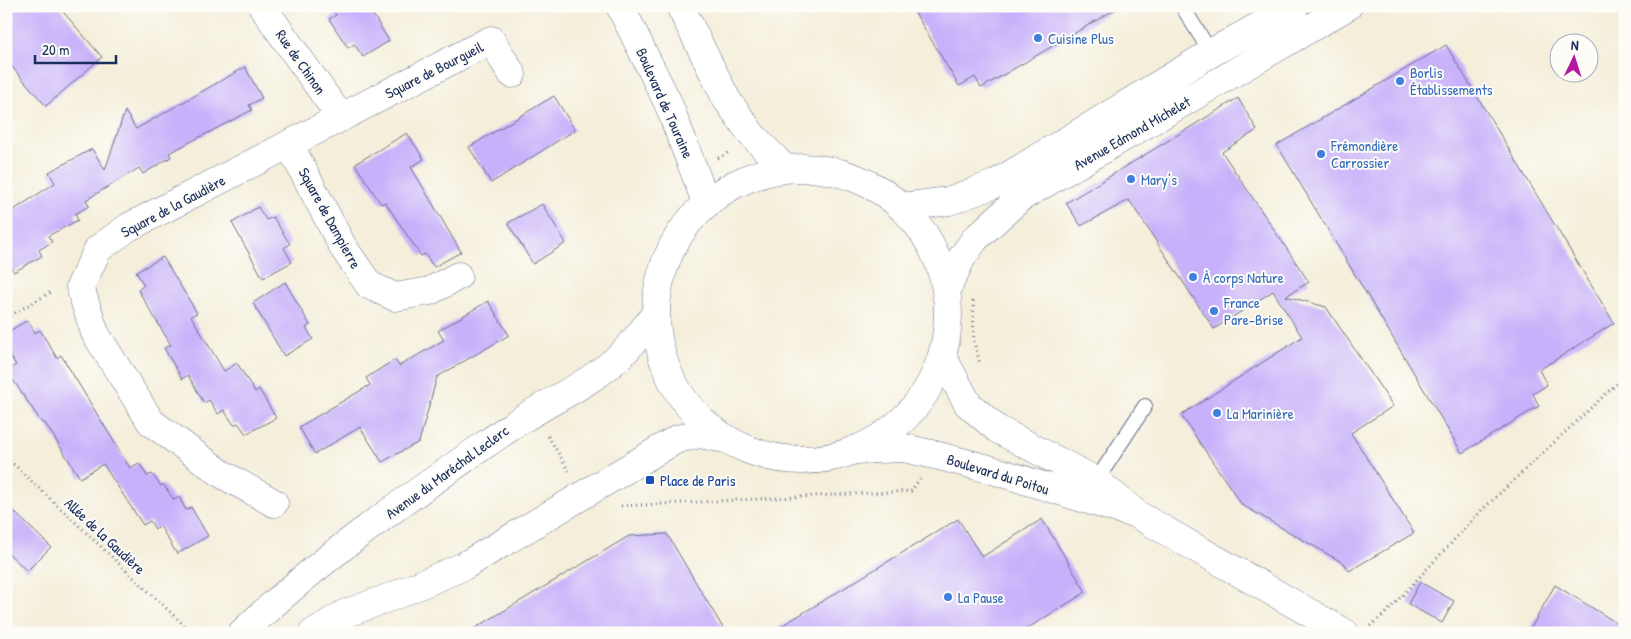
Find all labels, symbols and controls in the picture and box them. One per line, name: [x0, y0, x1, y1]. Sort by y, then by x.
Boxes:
street label: Rue de Chinon: [271, 25, 331, 99]
place label: Cuisine Plus: [1048, 28, 1114, 49]
scale bar: [35, 32, 116, 64]
marker: Cuisine Plus: [1032, 32, 1044, 44]
north arrow: [1548, 32, 1598, 82]
text: N: [1571, 35, 1580, 54]
street label: Square de Bourgueil: [381, 36, 487, 104]
text: 20 m: [42, 39, 69, 60]
street label: Boulevard de Touraine: [631, 45, 699, 161]
place label: Borlis Établissements: [1410, 62, 1493, 100]
marker: Borlis Établissements: [1394, 75, 1406, 87]
street label: Avenue Edmond Michelet: [1070, 91, 1195, 175]
place label: Frémondière Carrossier: [1330, 135, 1398, 173]
marker: Frémondière Carrossier: [1315, 148, 1327, 160]
street label: Square de Dampierre: [294, 164, 367, 272]
place label: Mary’s: [1141, 169, 1177, 190]
street label: Square de la Gaudière: [117, 170, 229, 242]
marker: Mary’s: [1125, 173, 1137, 185]
place label: À corps Nature: [1203, 267, 1284, 288]
marker: À corps Nature: [1187, 271, 1199, 283]
place label: France Pare-Brise: [1223, 292, 1283, 330]
marker: France Pare-Brise: [1208, 305, 1220, 317]
place label: La Marinière: [1227, 403, 1294, 424]
marker: La Marinière: [1211, 407, 1223, 419]
street label: Avenue du Maréchal Leclerc: [381, 420, 513, 524]
street label: Boulevard du Poitou: [944, 449, 1052, 499]
place label: Place de Paris: [660, 470, 736, 491]
marker: Place de Paris: [644, 474, 656, 486]
street label: Allée de la Gaudière: [60, 493, 150, 579]
place label: La Pause: [958, 587, 1004, 608]
marker: La Pause: [942, 591, 954, 603]

